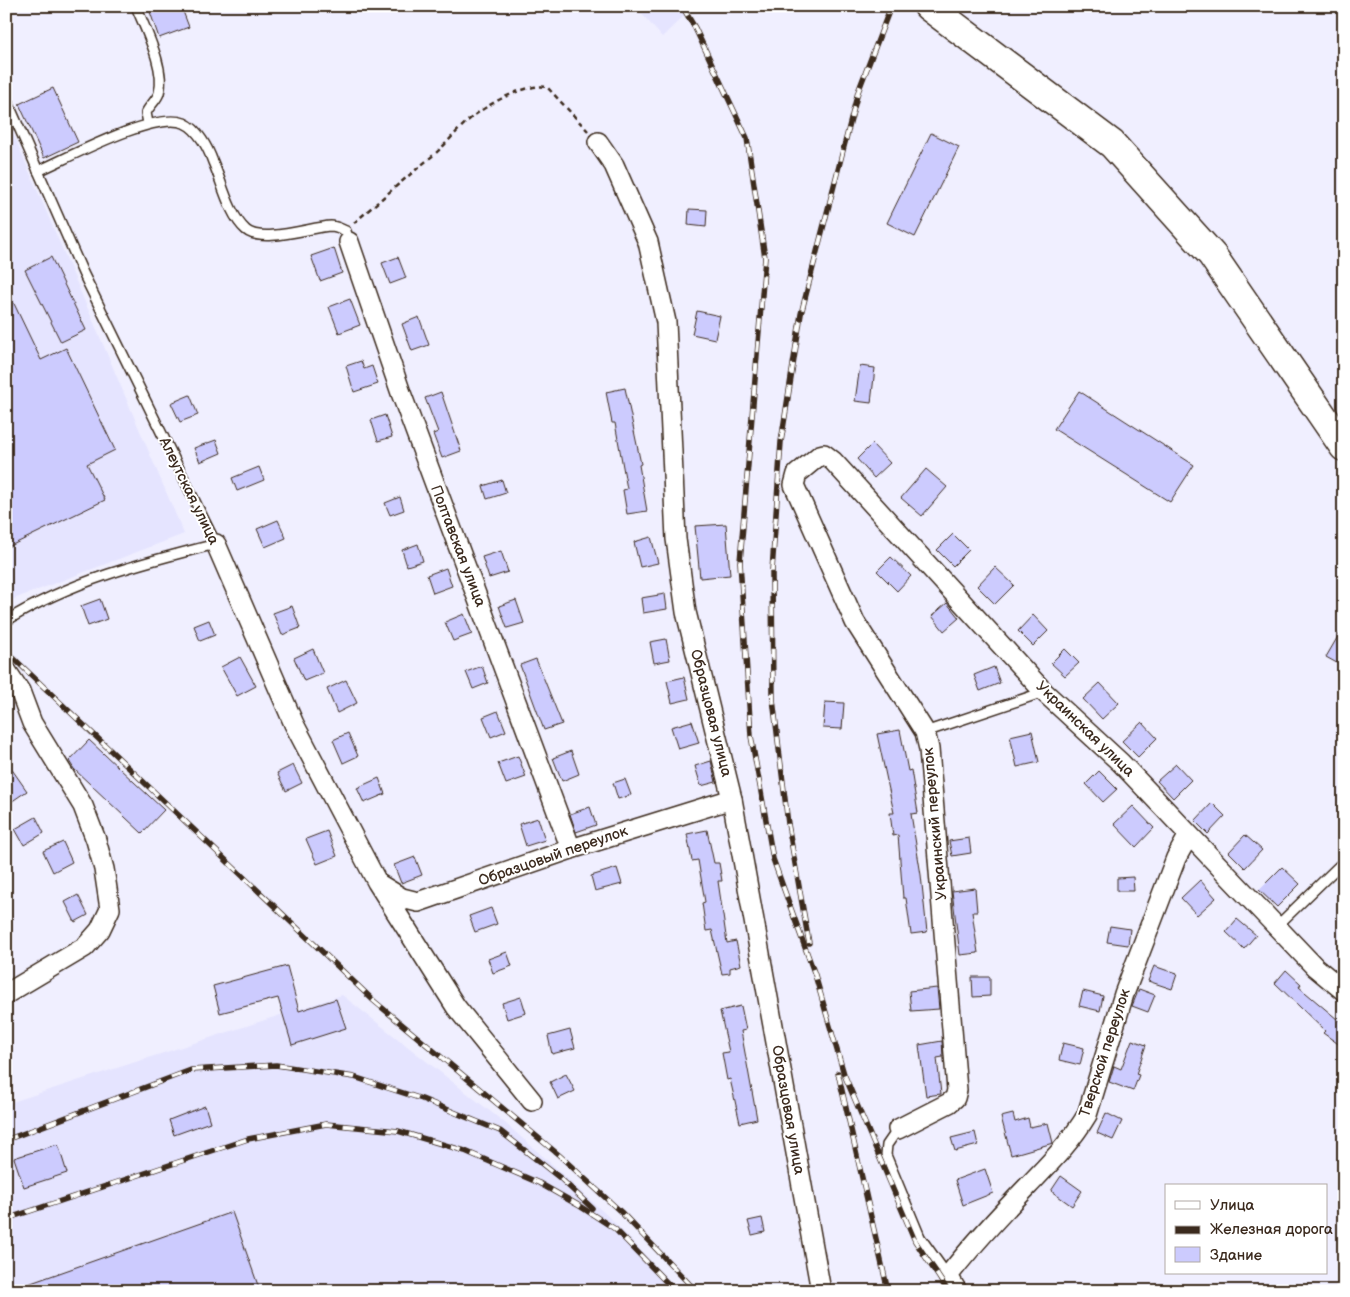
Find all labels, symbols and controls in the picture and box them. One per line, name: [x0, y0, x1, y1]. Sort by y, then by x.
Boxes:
street label: Алеутская улица: [154, 433, 223, 548]
street label: Полтавская улица: [426, 483, 490, 610]
street label: Образцовая улица: [686, 647, 736, 779]
street label: Украинская улица: [1032, 677, 1138, 781]
street label: Украинский переулок: [919, 747, 951, 901]
street label: Образцовый переулок: [476, 822, 630, 890]
street label: Тверской переулок: [1075, 986, 1135, 1120]
street label: Образцовая улица: [767, 1044, 809, 1176]
legend: [1165, 1184, 1328, 1274]
text: Улица: [1210, 1196, 1255, 1215]
text: Железная дорога: [1210, 1220, 1333, 1239]
text: Здание: [1210, 1246, 1262, 1265]

